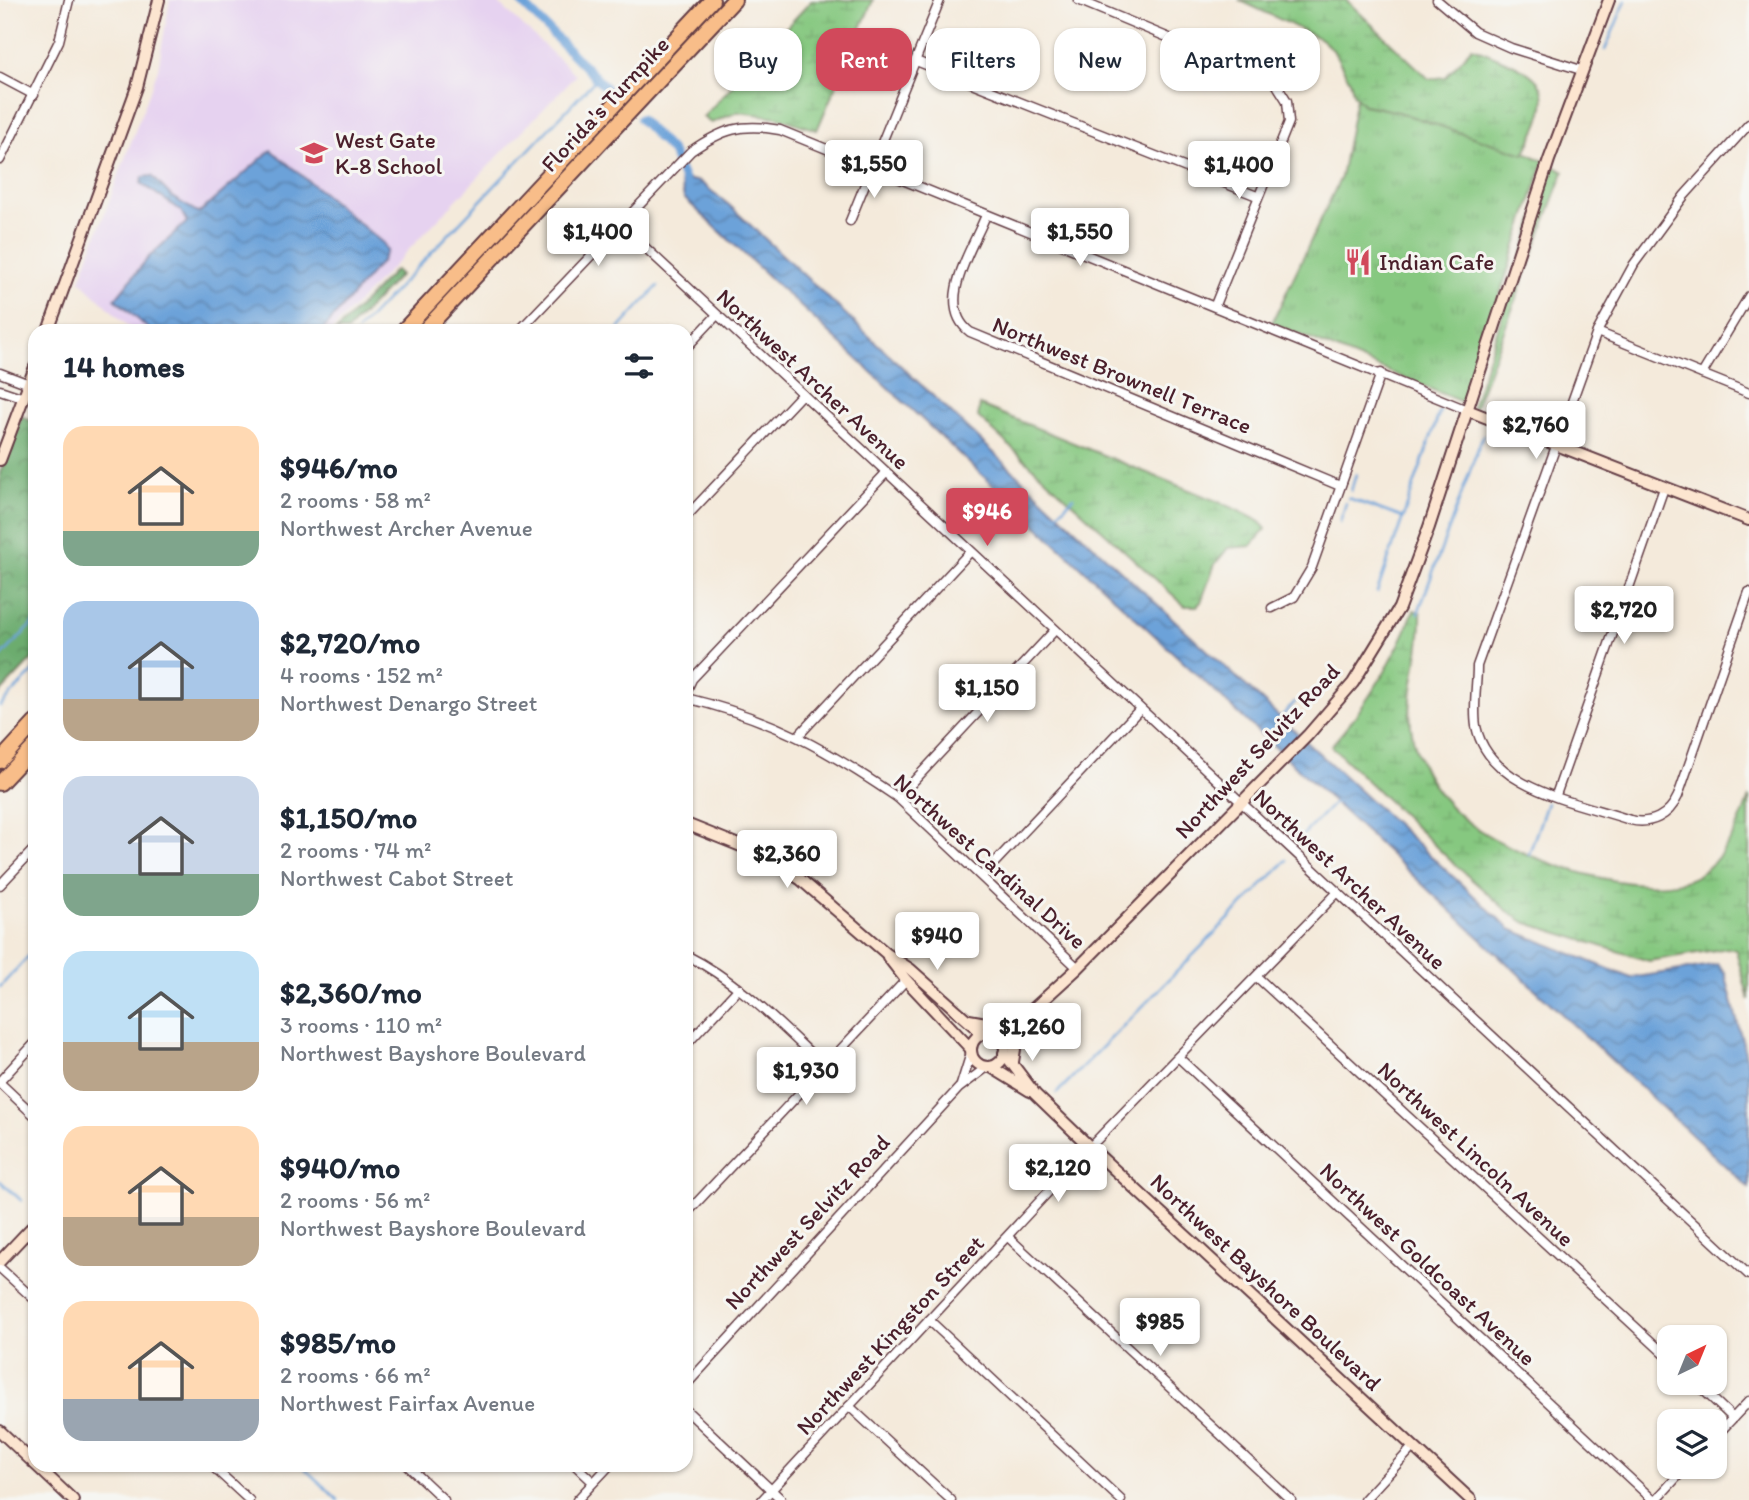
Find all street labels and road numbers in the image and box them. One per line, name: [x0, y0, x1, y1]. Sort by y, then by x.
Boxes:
street label: Florida's Turnpike: [535, 30, 675, 178]
street label: Northwest Archer Avenue: [711, 283, 915, 475]
street label: Northwest Brownell Terrace: [988, 310, 1256, 440]
street label: Northwest Selvitz Road: [1169, 658, 1345, 844]
street label: Northwest Cardinal Drive: [888, 767, 1092, 955]
street label: Northwest Archer Avenue: [1248, 783, 1452, 975]
street label: Northwest Lincoln Avenue: [1372, 1056, 1580, 1252]
street label: Northwest Selvitz Road: [719, 1129, 895, 1315]
street label: Northwest Goldcoast Avenue: [1314, 1156, 1542, 1372]
street label: Northwest Bayshore Boulevard: [1145, 1168, 1387, 1396]
street label: Northwest Kingston Street: [790, 1229, 990, 1441]

